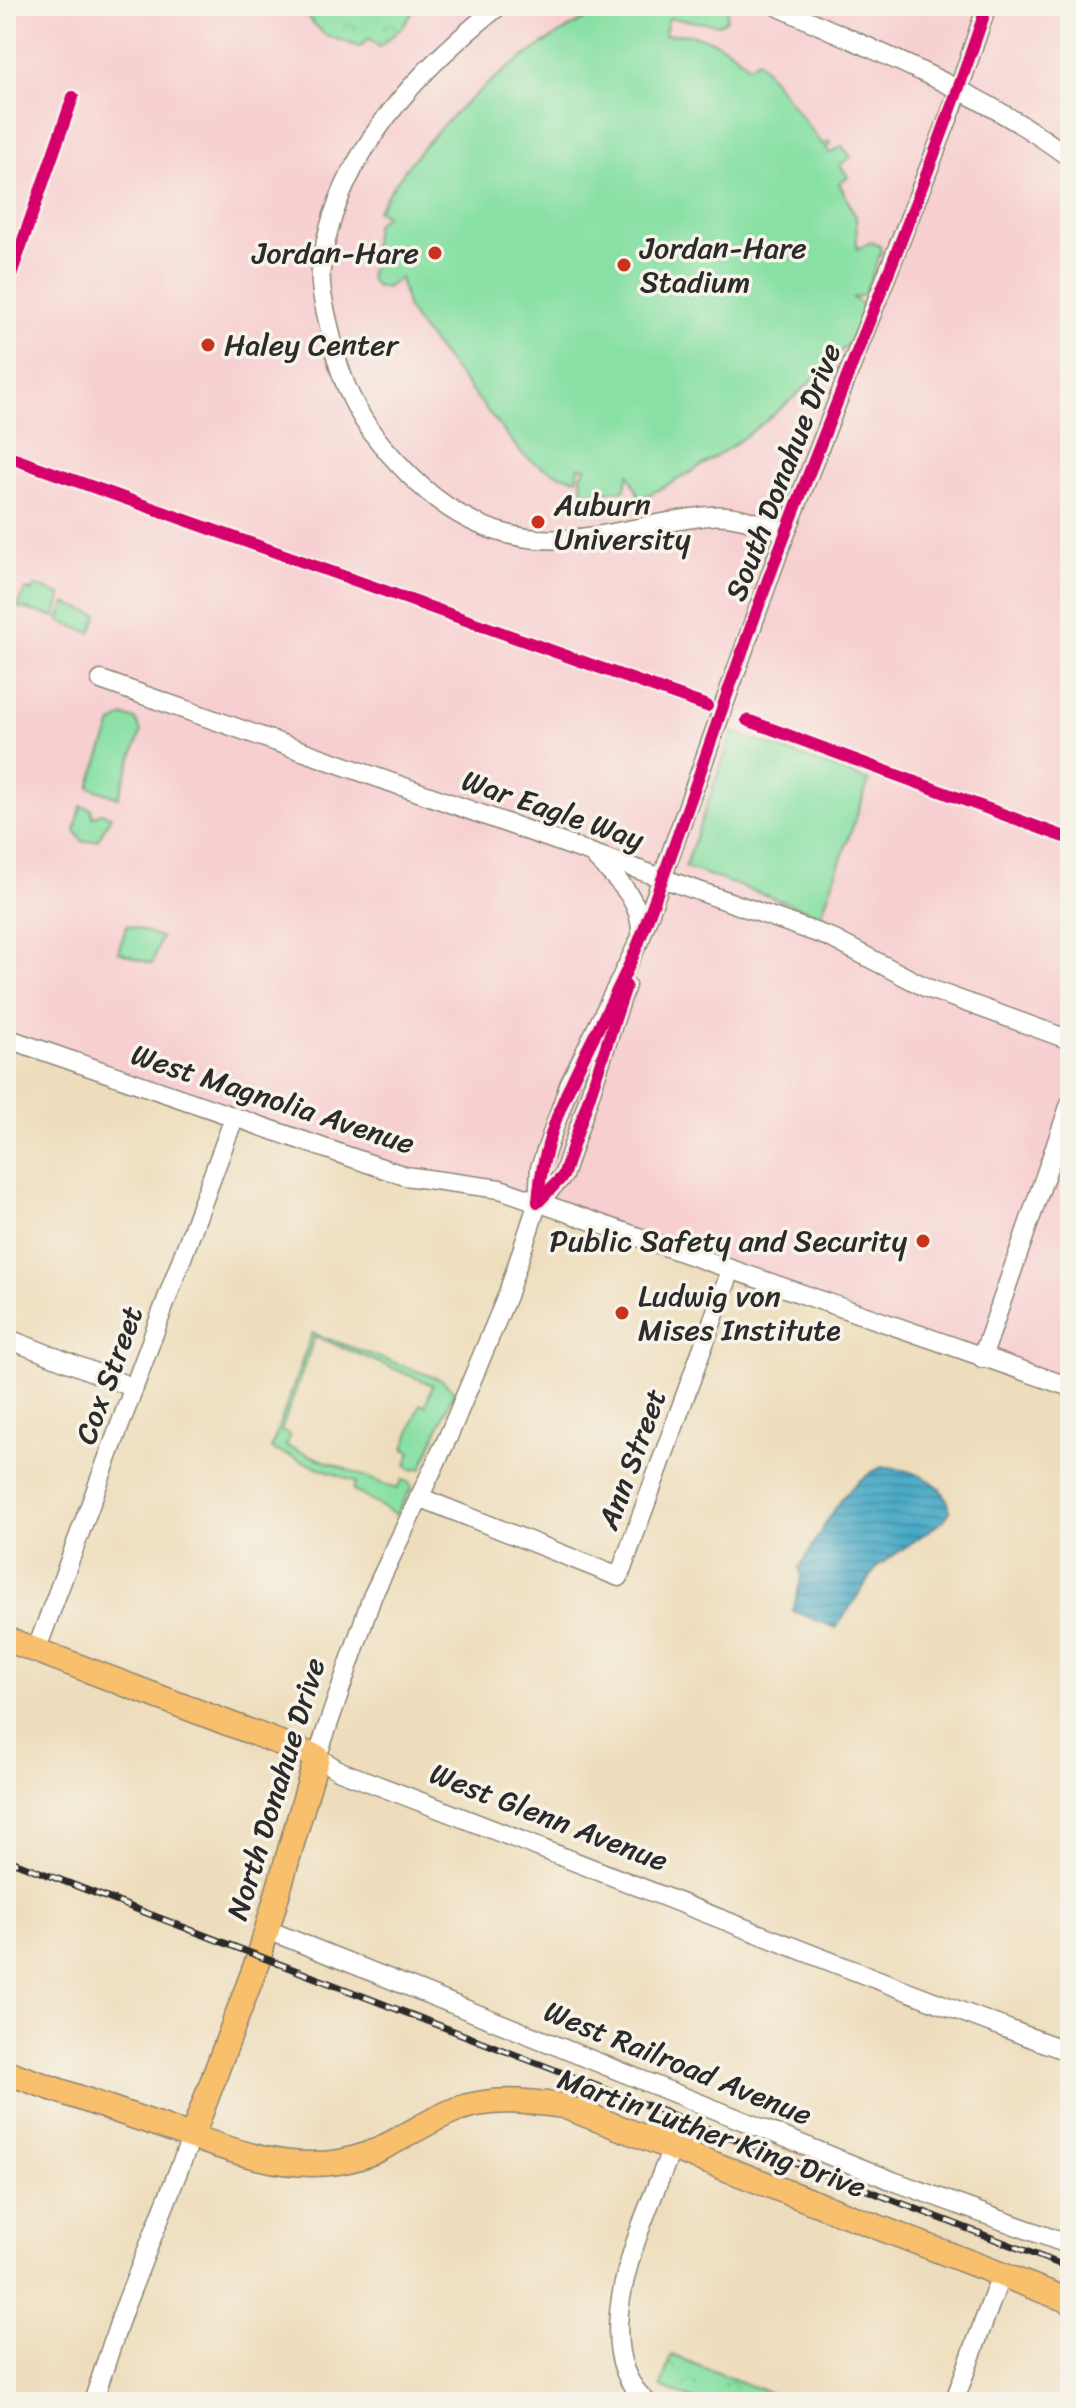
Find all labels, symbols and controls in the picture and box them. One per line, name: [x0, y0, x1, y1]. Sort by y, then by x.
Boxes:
place label: Jordan-Hare Stadium: [639, 221, 807, 309]
place label: Jordan-Hare: [251, 226, 419, 280]
marker: Jordan-Hare: [426, 244, 444, 262]
marker: Jordan-Hare Stadium: [615, 256, 633, 274]
place label: Haley Center: [224, 318, 400, 372]
street label: South Donahue Drive: [709, 335, 857, 609]
marker: Haley Center: [199, 336, 217, 354]
place label: Auburn University: [553, 478, 691, 566]
marker: Auburn University: [529, 513, 547, 531]
street label: War Eagle Way: [455, 754, 652, 867]
street label: West Magnolia Avenue: [124, 1028, 422, 1170]
place label: Public Safety and Security: [550, 1214, 908, 1268]
marker: Public Safety and Security: [914, 1232, 932, 1250]
place label: Ludwig von Mises Institute: [638, 1269, 841, 1357]
street label: Cox Street: [59, 1298, 159, 1452]
marker: Ludwig von Mises Institute: [613, 1304, 631, 1322]
street label: Ann Street: [581, 1381, 683, 1538]
street label: North Donahue Drive: [210, 1651, 342, 1927]
street label: West Glenn Avenue: [422, 1747, 676, 1887]
street label: West Railroad Avenue: [536, 1985, 820, 2141]
street label: Martin Luther King Drive: [550, 2052, 874, 2214]

